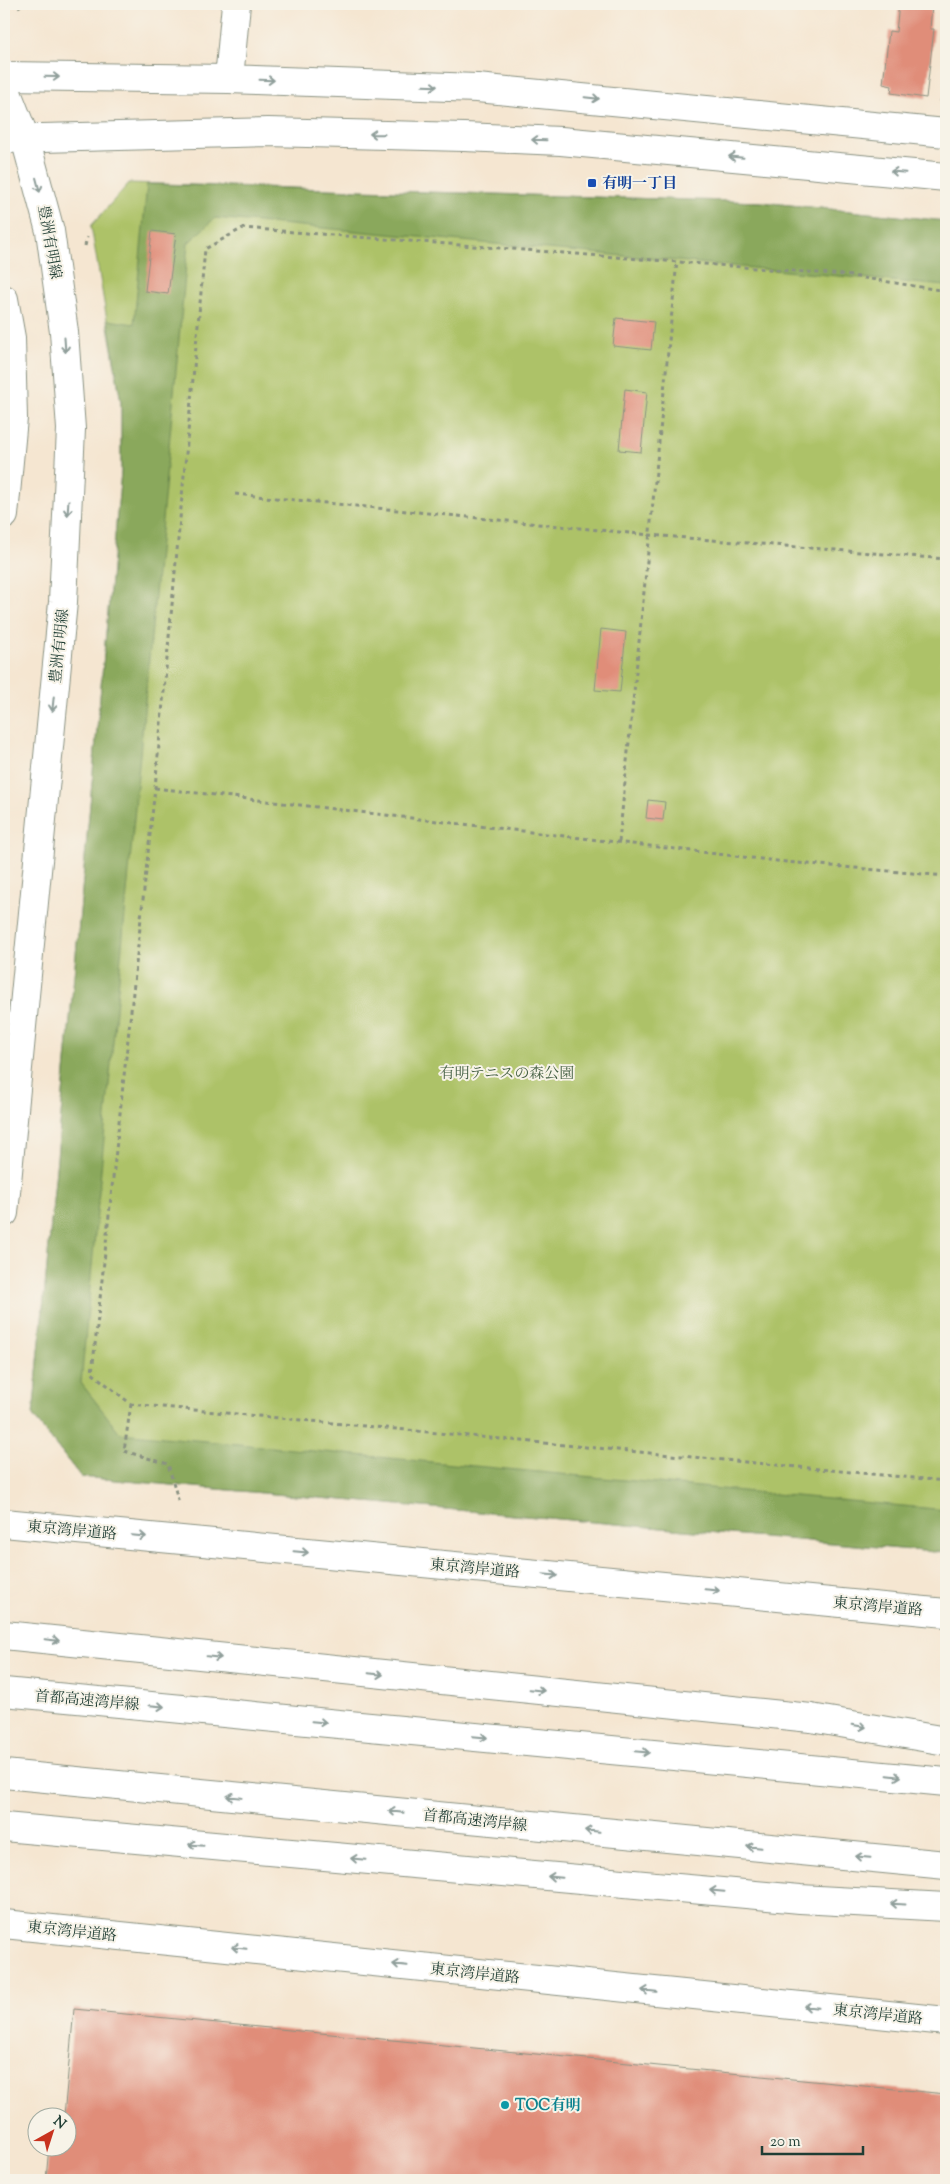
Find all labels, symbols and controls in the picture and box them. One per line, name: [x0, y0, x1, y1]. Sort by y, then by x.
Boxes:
one-way arrow: [44, 72, 60, 82]
one-way arrow: [259, 76, 275, 85]
one-way arrow: [422, 81, 438, 91]
one-way arrow: [584, 93, 600, 103]
one-way arrow: [369, 130, 385, 139]
one-way arrow: [531, 135, 547, 144]
one-way arrow: [728, 152, 744, 162]
one-way arrow: [890, 167, 906, 177]
place label: 有明一丁目: [602, 174, 677, 195]
one-way arrow: [34, 177, 43, 193]
marker: 有明一丁目: [586, 177, 598, 189]
street label: 豊洲有明線: [32, 203, 65, 281]
one-way arrow: [61, 337, 70, 353]
one-way arrow: [63, 499, 72, 515]
street label: 豊洲有明線: [46, 608, 75, 685]
one-way arrow: [49, 696, 58, 712]
park label: 有明テニスの森公園: [440, 1064, 574, 1085]
street label: 東京湾岸道路: [26, 1517, 118, 1546]
one-way arrow: [131, 1531, 147, 1541]
one-way arrow: [293, 1547, 309, 1556]
street label: 東京湾岸道路: [429, 1555, 521, 1584]
one-way arrow: [542, 1570, 558, 1580]
one-way arrow: [704, 1586, 720, 1595]
street label: 東京湾岸道路: [832, 1593, 924, 1622]
one-way arrow: [44, 1636, 60, 1645]
one-way arrow: [206, 1652, 222, 1662]
one-way arrow: [367, 1669, 383, 1678]
one-way arrow: [529, 1685, 545, 1695]
street label: 首都高速湾岸線: [34, 1686, 140, 1717]
one-way arrow: [149, 1702, 165, 1711]
one-way arrow: [310, 1717, 326, 1727]
one-way arrow: [851, 1722, 867, 1732]
one-way arrow: [472, 1732, 488, 1742]
one-way arrow: [634, 1748, 650, 1757]
one-way arrow: [886, 1772, 902, 1781]
one-way arrow: [226, 1792, 242, 1801]
street label: 首都高速湾岸線: [422, 1806, 528, 1837]
one-way arrow: [388, 1807, 404, 1817]
one-way arrow: [585, 1826, 601, 1836]
one-way arrow: [188, 1840, 204, 1849]
one-way arrow: [746, 1842, 762, 1852]
one-way arrow: [855, 1853, 871, 1862]
one-way arrow: [350, 1854, 366, 1864]
one-way arrow: [547, 1872, 563, 1881]
one-way arrow: [709, 1886, 725, 1896]
one-way arrow: [890, 1900, 906, 1909]
street label: 東京湾岸道路: [26, 1917, 118, 1948]
one-way arrow: [231, 1944, 247, 1953]
street label: 東京湾岸道路: [429, 1959, 521, 1990]
one-way arrow: [393, 1960, 409, 1970]
one-way arrow: [641, 1986, 657, 1996]
street label: 東京湾岸道路: [832, 2000, 924, 2031]
one-way arrow: [803, 2002, 819, 2012]
place label: TOC有明: [515, 2096, 580, 2117]
marker: TOC有明: [499, 2099, 511, 2111]
north arrow: [28, 2106, 78, 2156]
text: N: [48, 2112, 70, 2135]
scale bar: [762, 2124, 864, 2156]
text: 20 m: [770, 2132, 801, 2153]

